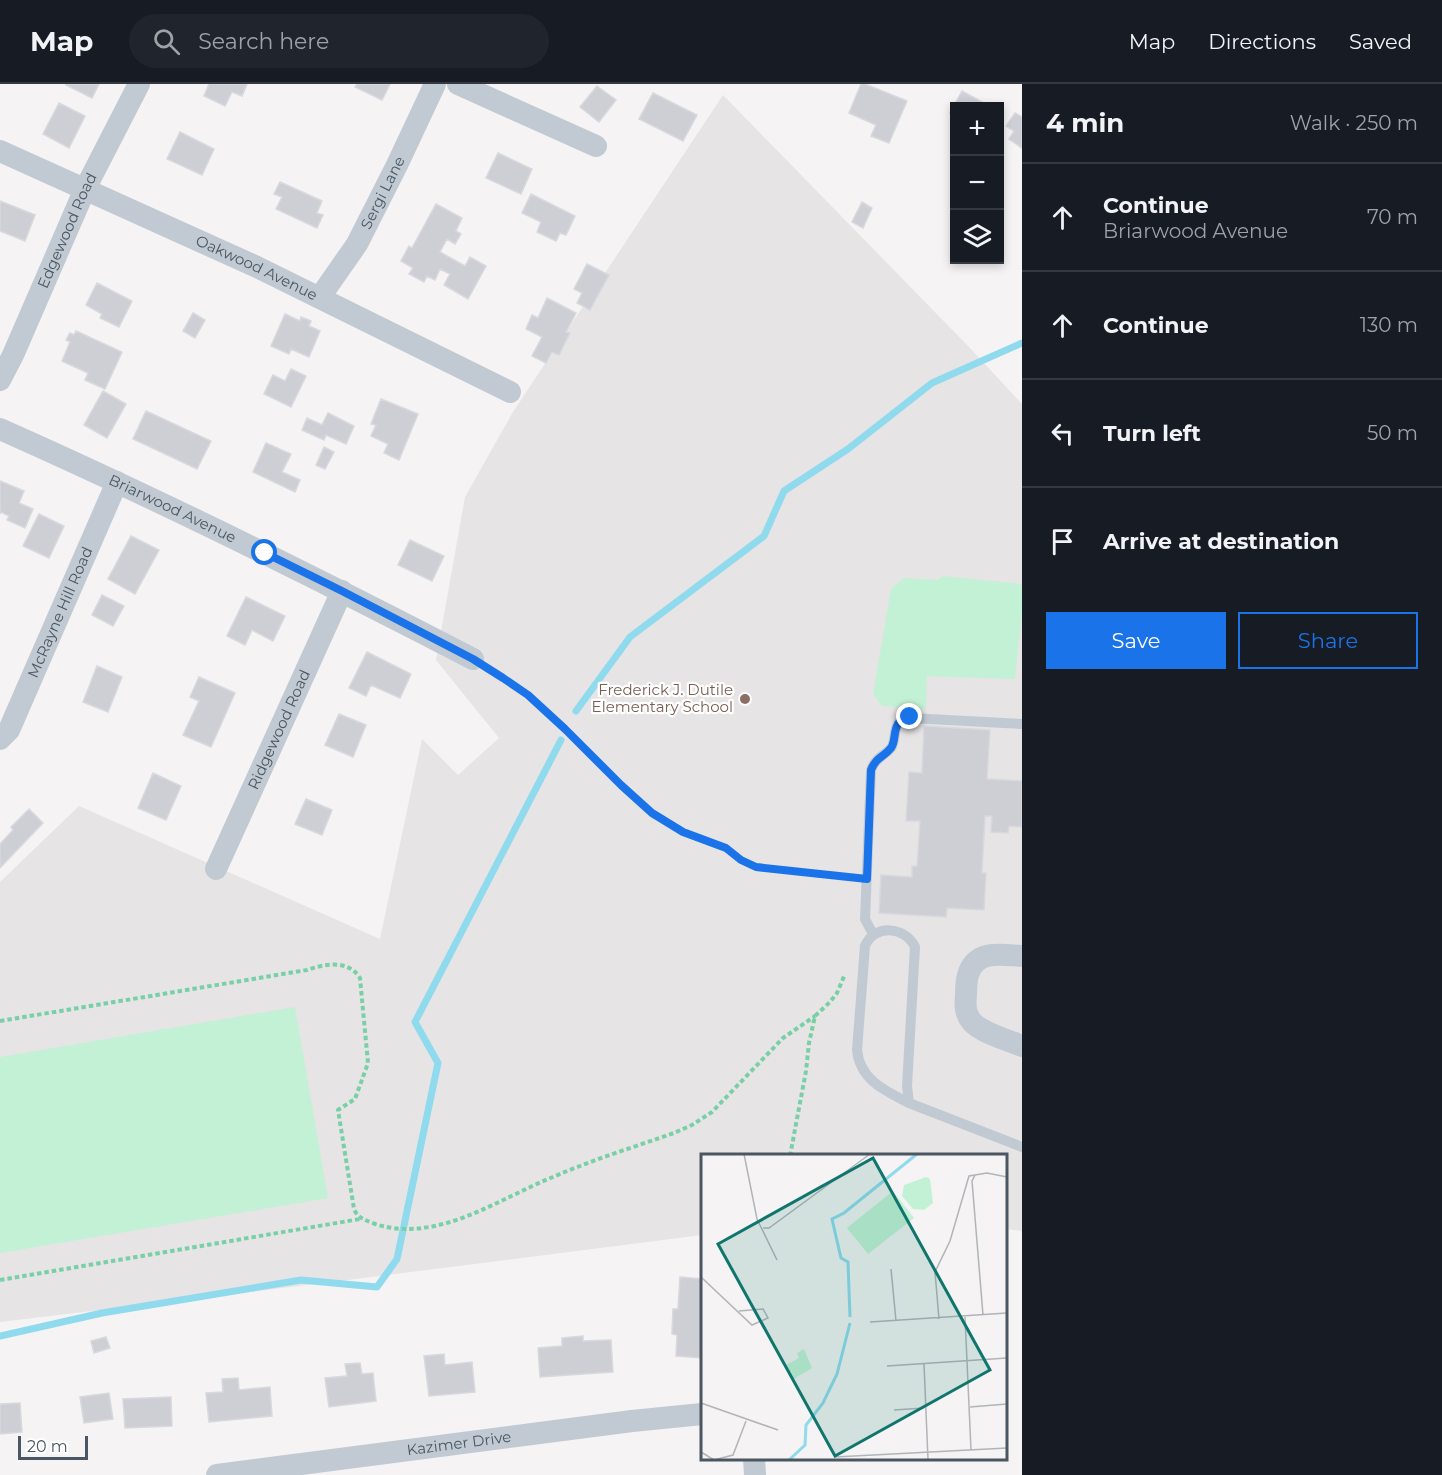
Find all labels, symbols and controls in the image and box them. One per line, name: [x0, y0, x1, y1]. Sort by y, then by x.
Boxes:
search box: [129, 14, 549, 68]
text: Map: [30, 24, 93, 58]
icon: search: [150, 25, 183, 58]
text: Search here: [198, 28, 329, 55]
text: Map: [1129, 29, 1175, 54]
text: Directions: [1208, 29, 1316, 54]
text: Saved: [1349, 29, 1412, 54]
map controls: [950, 102, 1004, 264]
button: +: [950, 102, 1004, 156]
text: 4 min: [1046, 107, 1124, 139]
text: Walk · 250 m: [1290, 111, 1418, 135]
street label: Sergi Lane: [356, 153, 409, 232]
button: −: [950, 156, 1004, 210]
street label: Edgewood Road: [33, 169, 101, 291]
text: Continue: [1103, 192, 1209, 219]
icon: ahead: [1046, 201, 1079, 234]
text: 70 m: [1367, 205, 1418, 229]
button: layers: [950, 210, 1004, 264]
text: Briarwood Avenue: [1103, 219, 1288, 243]
street label: Oakwood Avenue: [193, 231, 321, 304]
icon: ahead: [1046, 309, 1079, 342]
text: Continue: [1103, 312, 1209, 339]
text: 130 m: [1360, 313, 1418, 337]
icon: left: [1046, 417, 1079, 450]
text: Turn left: [1103, 420, 1201, 447]
text: 50 m: [1367, 421, 1418, 445]
street label: Briarwood Avenue: [106, 470, 239, 547]
icon: arrive: [1046, 525, 1079, 558]
text: Arrive at destination: [1103, 528, 1339, 555]
route start: [251, 539, 277, 565]
street label: McRayne Hill Road: [23, 544, 97, 681]
button: Save: [1046, 612, 1226, 669]
button: Share: [1238, 612, 1418, 669]
street label: Ridgewood Road: [243, 667, 314, 792]
place label: Frederick J. Dutile Elementary School: [592, 680, 733, 716]
marker: Frederick J. Dutile Elementary School: [738, 692, 752, 706]
route end: [896, 703, 922, 729]
inset map: [701, 1154, 1007, 1460]
street label: Kazimer Drive: [405, 1427, 512, 1459]
scale bar: [18, 1433, 88, 1460]
text: 20 m: [27, 1437, 68, 1456]

